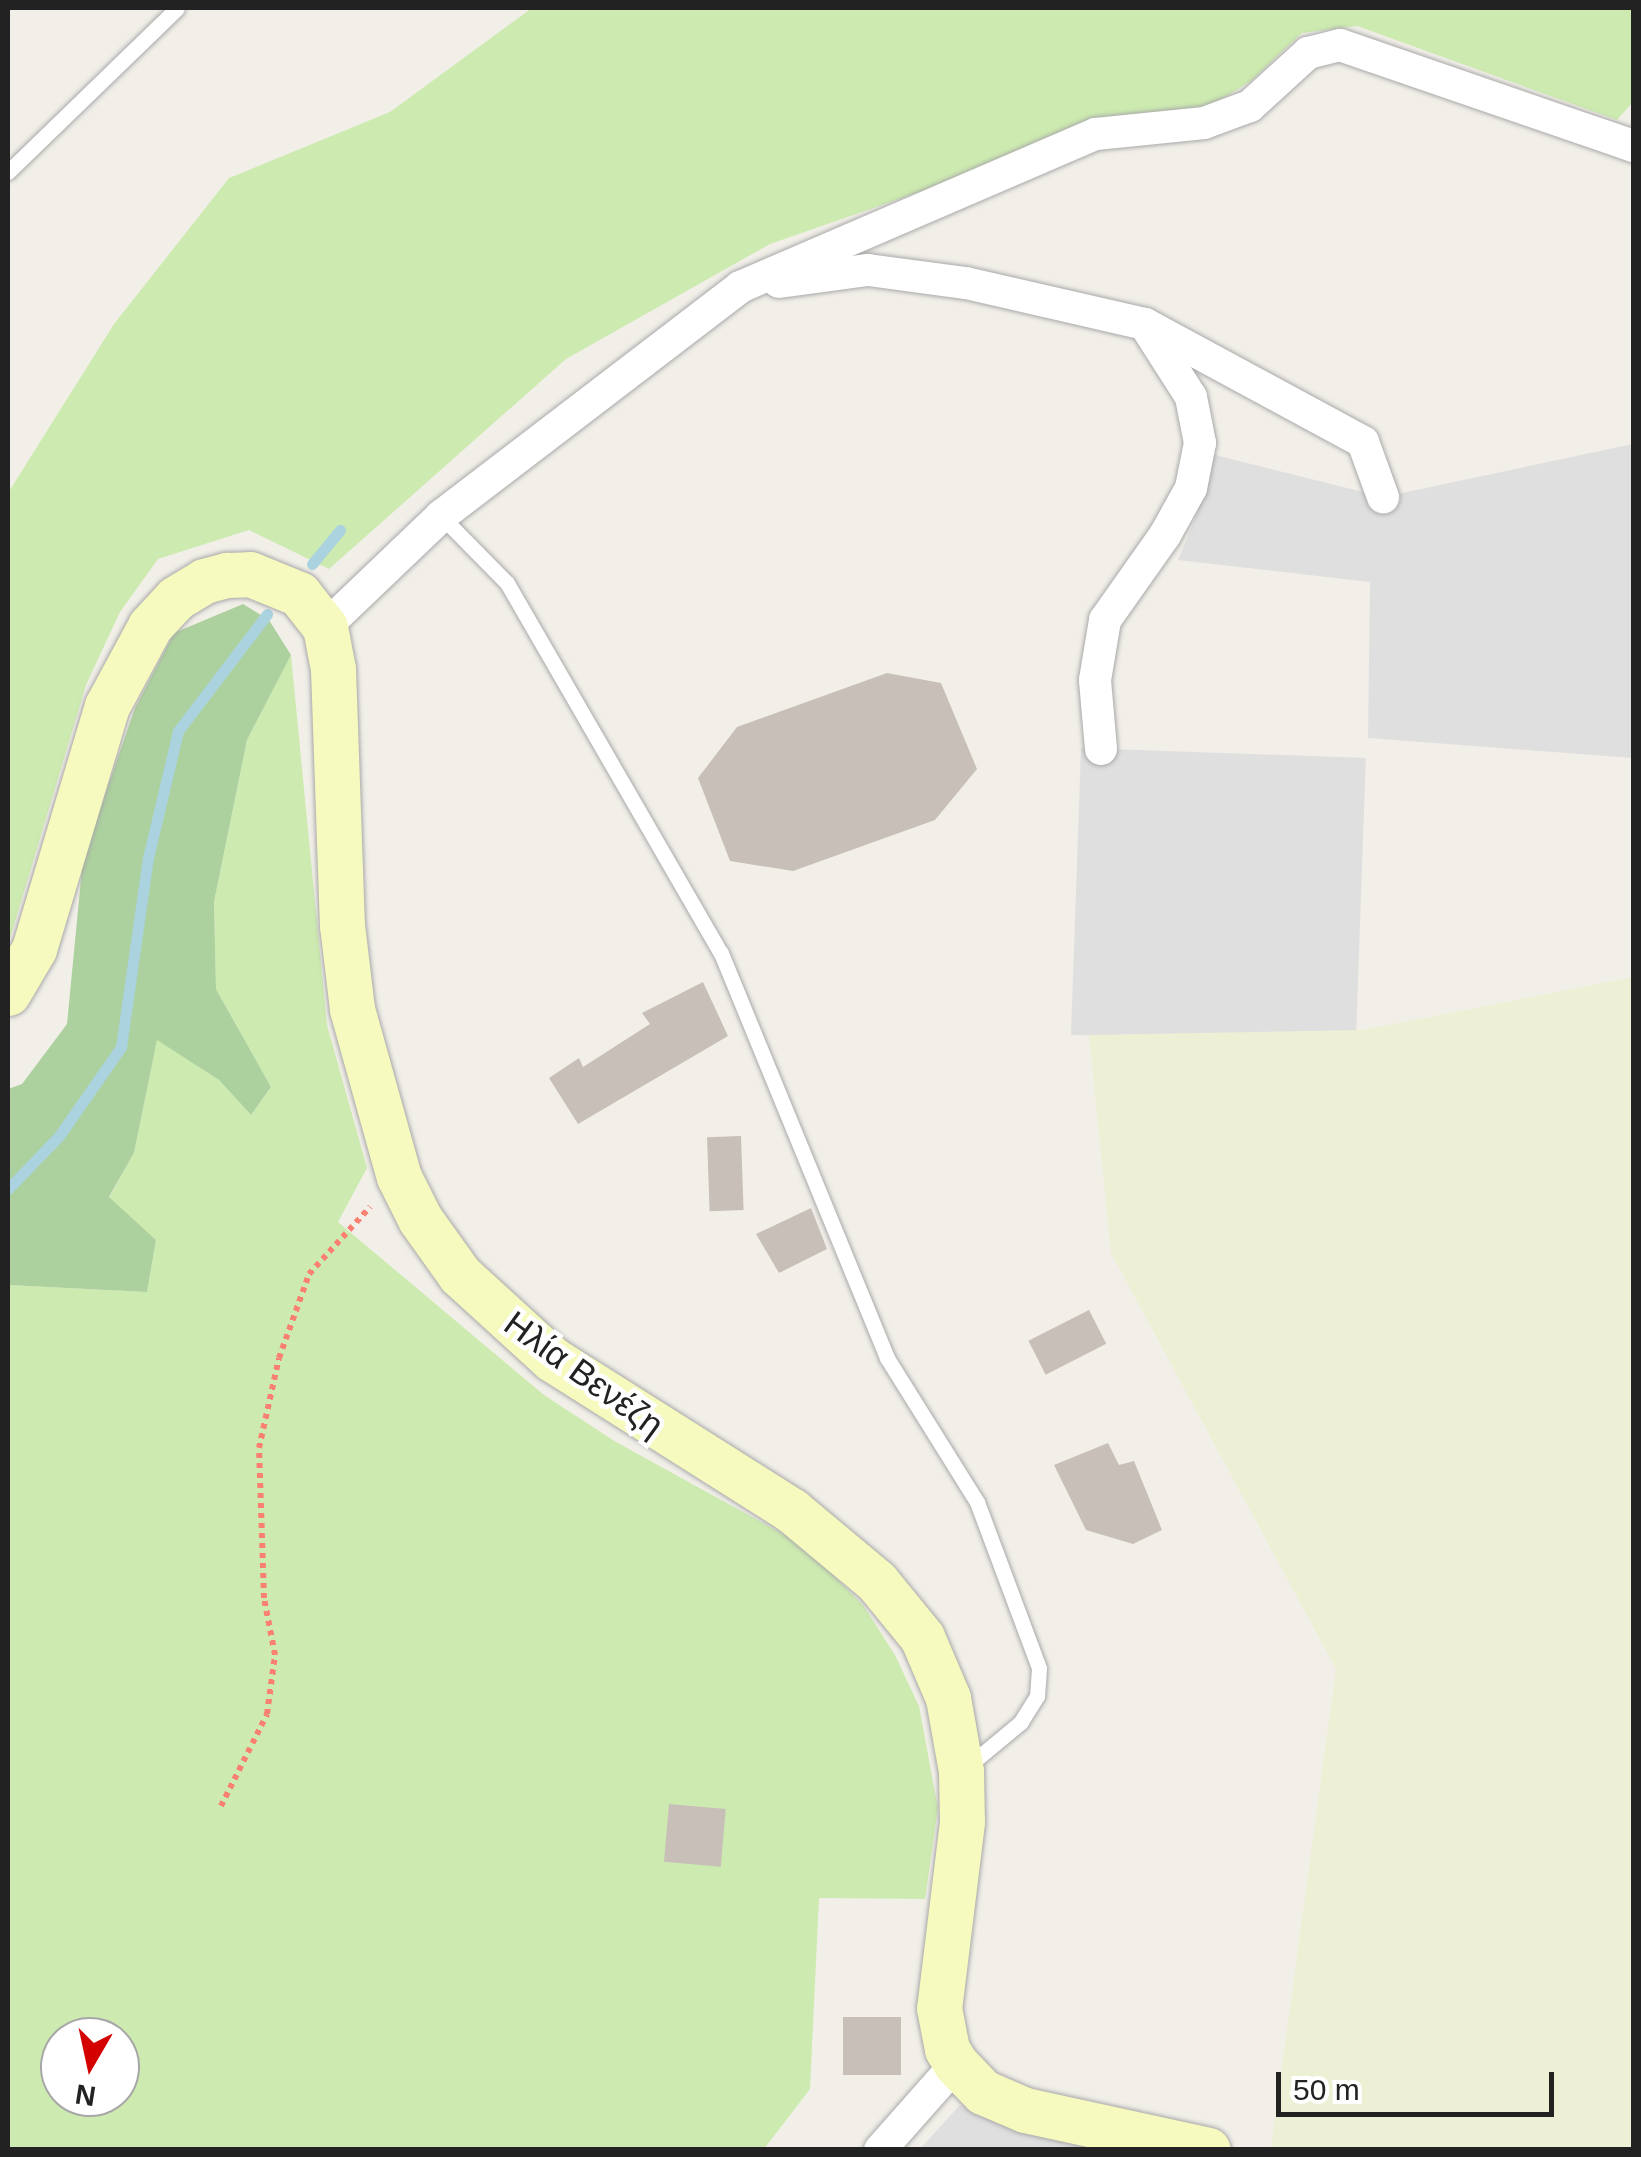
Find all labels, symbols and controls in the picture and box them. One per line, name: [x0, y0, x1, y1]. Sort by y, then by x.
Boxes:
street label: Ηλία Βενέζη: [496, 1302, 672, 1446]
north arrow: [40, 2017, 140, 2117]
scale bar: [1281, 2052, 1558, 2114]
text: 50 m: [1293, 2073, 1360, 2106]
text: N: [73, 2078, 98, 2112]

